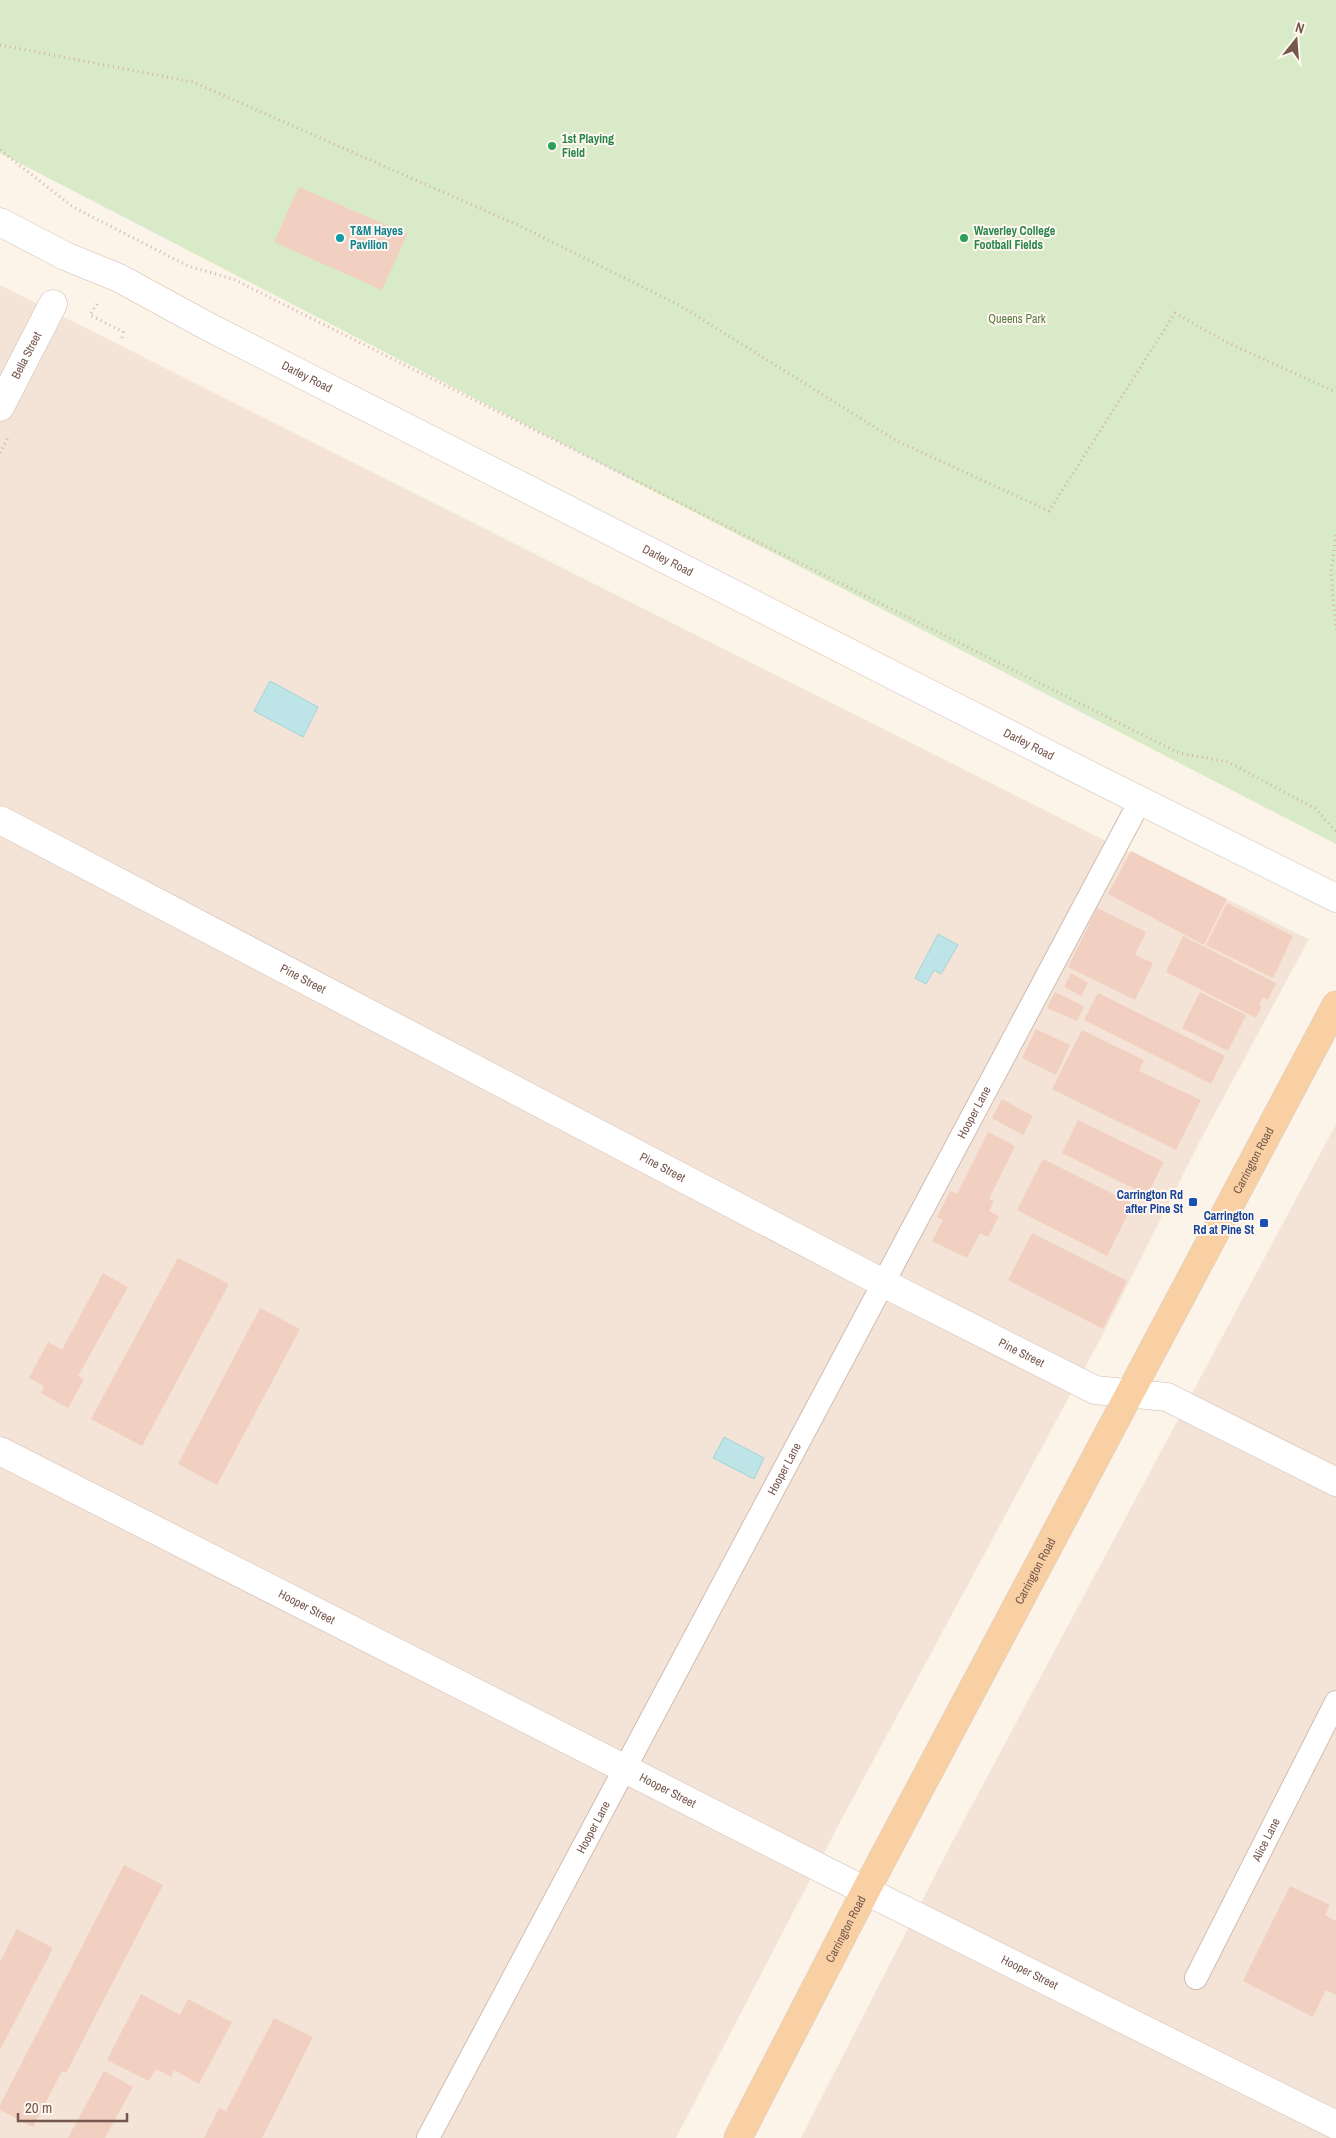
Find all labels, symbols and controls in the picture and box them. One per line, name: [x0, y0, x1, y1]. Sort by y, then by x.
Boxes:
north arrow: [1271, 15, 1321, 65]
text: N: [1293, 18, 1306, 37]
place label: 1st Playing Field: [562, 131, 614, 161]
marker: 1st Playing Field: [546, 140, 558, 152]
place label: T&M Hayes Pavilion: [350, 223, 404, 253]
place label: Waverley College Football Fields: [974, 223, 1056, 253]
marker: T&M Hayes Pavilion: [334, 232, 346, 244]
marker: Waverley College Football Fields: [958, 232, 970, 244]
park label: Queens Park: [988, 311, 1046, 327]
street label: Bella Street: [8, 329, 45, 382]
street label: Darley Road: [279, 357, 335, 396]
street label: Darley Road: [640, 541, 696, 580]
street label: Darley Road: [1001, 725, 1057, 764]
street label: Pine Street: [277, 960, 329, 997]
street label: Hooper Lane: [954, 1083, 995, 1141]
street label: Carrington Road: [1229, 1125, 1278, 1197]
street label: Pine Street: [637, 1149, 688, 1186]
place label: Carrington Rd after Pine St: [1117, 1187, 1184, 1217]
marker: Carrington Rd after Pine St: [1187, 1196, 1199, 1208]
place label: Carrington Rd at Pine St: [1193, 1208, 1255, 1238]
marker: Carrington Rd at Pine St: [1258, 1217, 1270, 1229]
street label: Pine Street: [996, 1335, 1047, 1371]
street label: Hooper Lane: [764, 1440, 805, 1498]
street label: Carrington Road: [1011, 1535, 1059, 1607]
street label: Hooper Street: [276, 1586, 338, 1628]
street label: Hooper Street: [637, 1769, 699, 1812]
street label: Hooper Lane: [573, 1798, 614, 1856]
street label: Alice Lane: [1248, 1815, 1284, 1865]
street label: Carrington Road: [822, 1893, 870, 1965]
street label: Hooper Street: [998, 1952, 1061, 1993]
scale bar: [18, 2090, 126, 2122]
text: 20 m: [25, 2097, 52, 2118]

